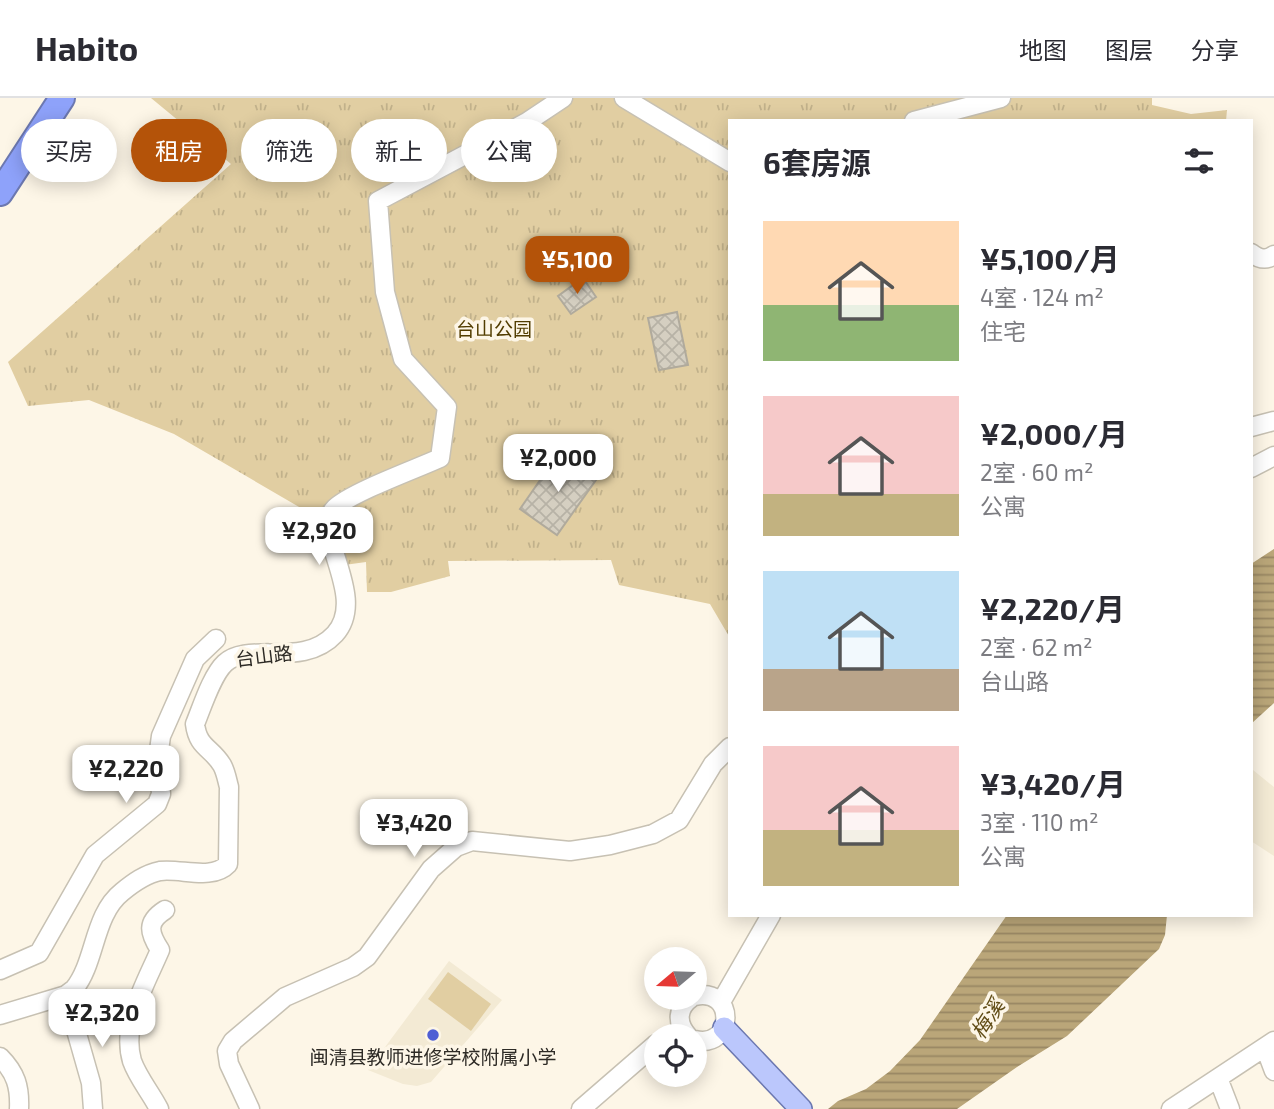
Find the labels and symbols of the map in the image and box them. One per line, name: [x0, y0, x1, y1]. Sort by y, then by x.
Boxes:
pin: ¥5,100: [520, 236, 634, 296]
park label: 台山公园: [456, 317, 532, 340]
pin: ¥2,000: [501, 434, 615, 494]
pin: ¥2,920: [262, 508, 376, 567]
street label: 台山路: [234, 641, 294, 670]
pin: ¥2,220: [69, 746, 183, 805]
pin: ¥3,420: [357, 800, 471, 859]
north arrow: [644, 947, 707, 1010]
pin: ¥2,320: [45, 990, 159, 1049]
water label: 梅溪: [965, 992, 1010, 1043]
marker: 闽清县教师进修学校附属小学: [425, 1027, 441, 1043]
place label: 闽清县教师进修学校附属小学: [309, 1045, 557, 1068]

